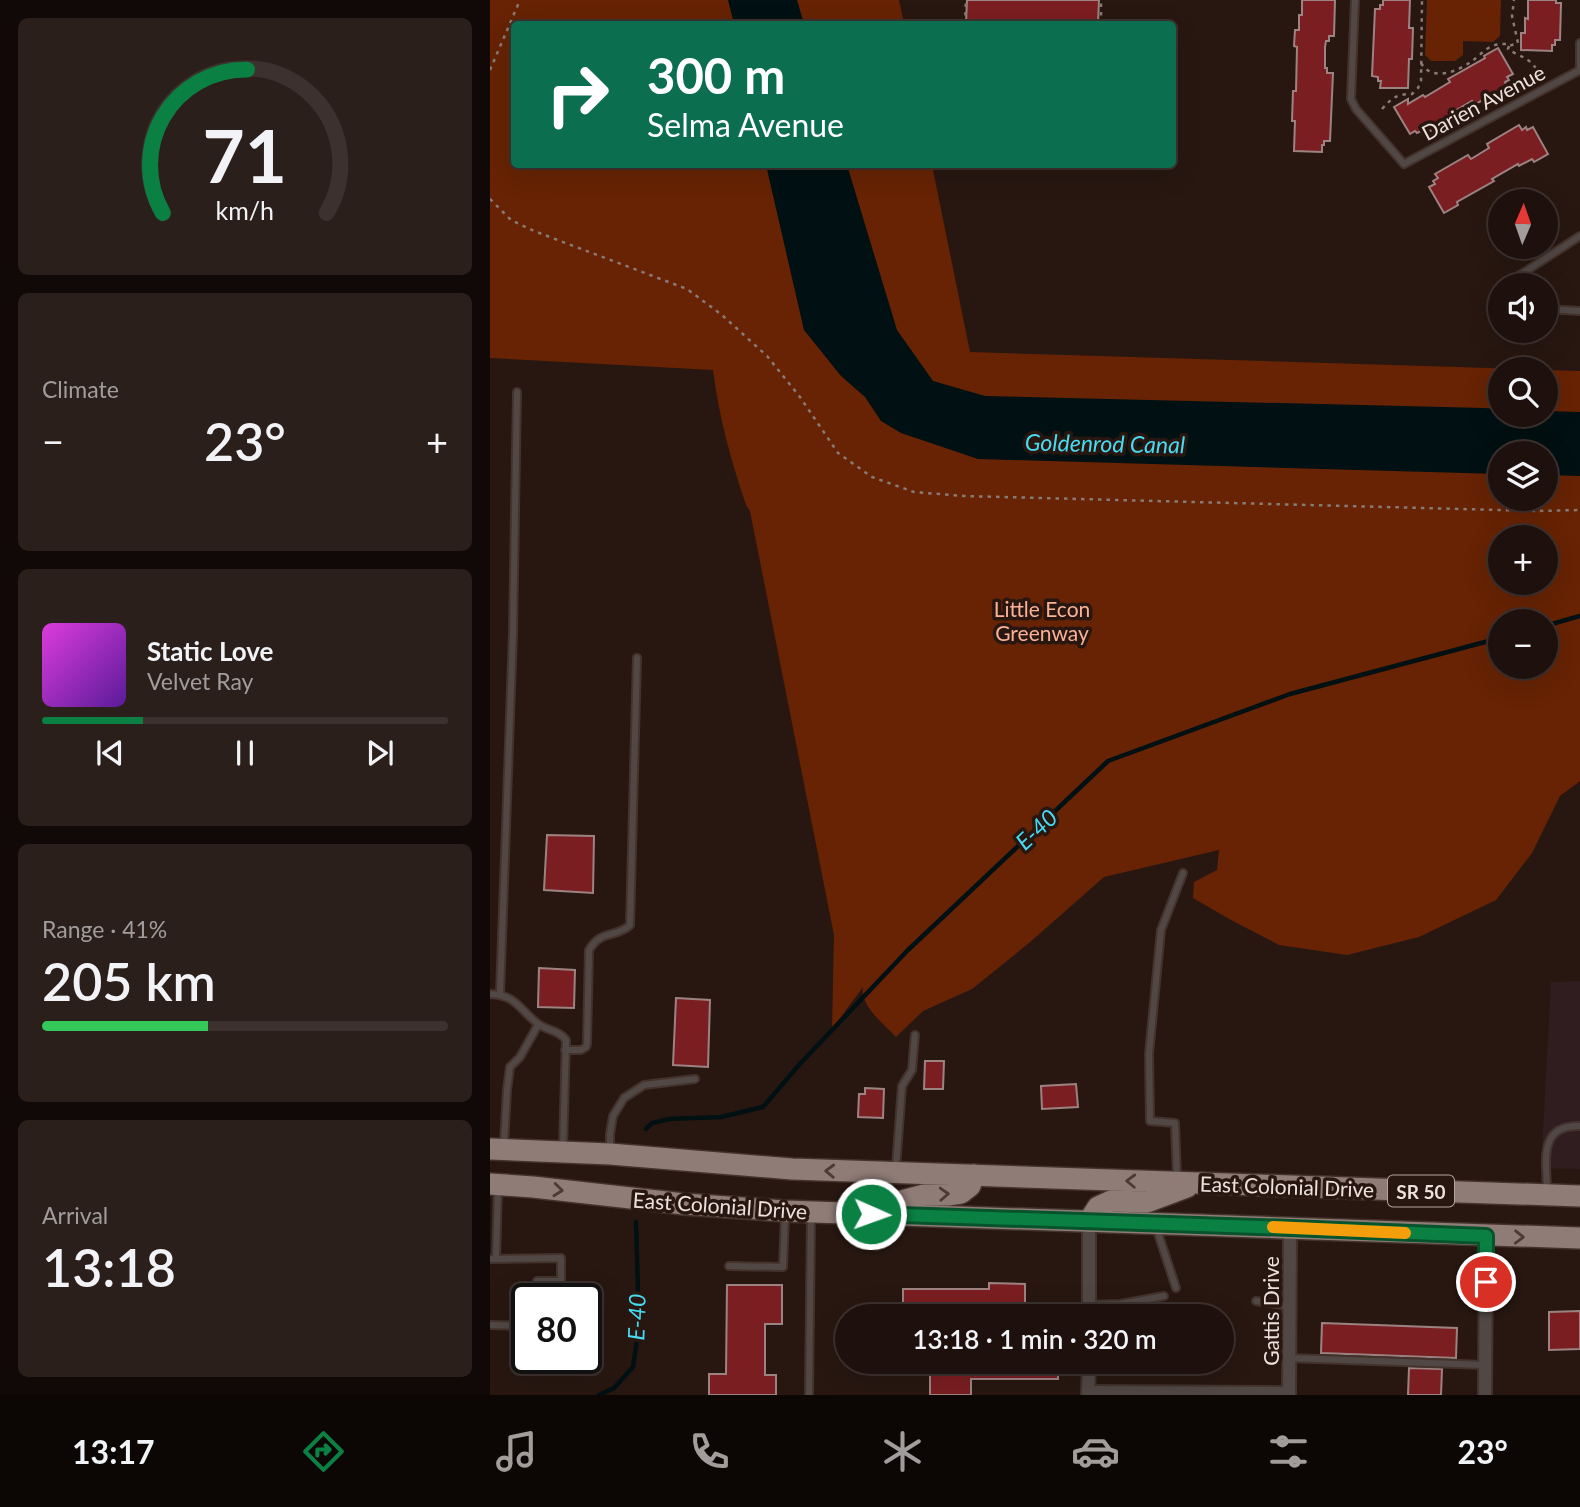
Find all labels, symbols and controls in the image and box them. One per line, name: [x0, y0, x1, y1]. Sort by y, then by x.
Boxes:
text: 300 m: [647, 46, 785, 104]
icon: right: [532, 49, 623, 140]
street label: Darien Avenue: [1417, 59, 1549, 145]
text: Selma Avenue: [647, 105, 844, 144]
text: 71: [203, 111, 287, 199]
north arrow: [1488, 189, 1558, 259]
map controls: [1488, 189, 1558, 679]
text: km/h: [216, 195, 274, 225]
button: sound: [1488, 273, 1558, 343]
button: search: [1488, 357, 1558, 427]
text: Climate: [42, 375, 119, 403]
text: 23°: [204, 410, 286, 472]
text: −: [42, 418, 64, 464]
text: +: [426, 418, 448, 464]
water label: Goldenrod Canal: [1025, 428, 1185, 458]
button: layers: [1488, 441, 1558, 511]
button: +: [1488, 525, 1558, 595]
park label: Little Econ Greenway: [994, 596, 1090, 645]
button: −: [1488, 609, 1558, 679]
text: Static Love: [147, 635, 274, 667]
text: Velvet Ray: [147, 667, 253, 695]
icon: previous: [91, 734, 129, 772]
icon: pause: [226, 734, 264, 772]
icon: next: [361, 734, 399, 772]
water label: E-40: [1009, 803, 1063, 855]
text: Range · 41%: [42, 915, 167, 943]
text: 205 km: [42, 950, 216, 1012]
one-way arrow: [824, 1163, 835, 1178]
street label: East Colonial Drive: [1199, 1170, 1375, 1202]
one-way arrow: [1125, 1173, 1136, 1188]
road number: SR 50: [1388, 1176, 1454, 1206]
position arrow: [834, 1177, 908, 1251]
one-way arrow: [552, 1182, 564, 1197]
street label: East Colonial Drive: [632, 1186, 808, 1224]
one-way arrow: [939, 1187, 950, 1202]
text: Arrival: [42, 1201, 108, 1229]
one-way arrow: [1514, 1229, 1525, 1245]
text: 13:18: [42, 1236, 176, 1298]
pin: [1456, 1252, 1516, 1312]
street label: Gattis Drive: [1258, 1256, 1283, 1366]
icon: arrive: [1467, 1263, 1505, 1301]
speed limit sign: 80: [511, 1283, 602, 1374]
water label: E-40: [621, 1293, 651, 1341]
text: 13:18 · 1 min · 320 m: [912, 1323, 1157, 1355]
icon: directions: [299, 1427, 348, 1476]
icon: music: [492, 1427, 541, 1476]
icon: phone: [685, 1427, 734, 1476]
icon: climate: [878, 1427, 927, 1476]
icon: car: [1071, 1427, 1120, 1476]
icon: filters: [1264, 1427, 1313, 1476]
text: 13:17: [72, 1432, 155, 1471]
text: 23°: [1457, 1432, 1508, 1471]

